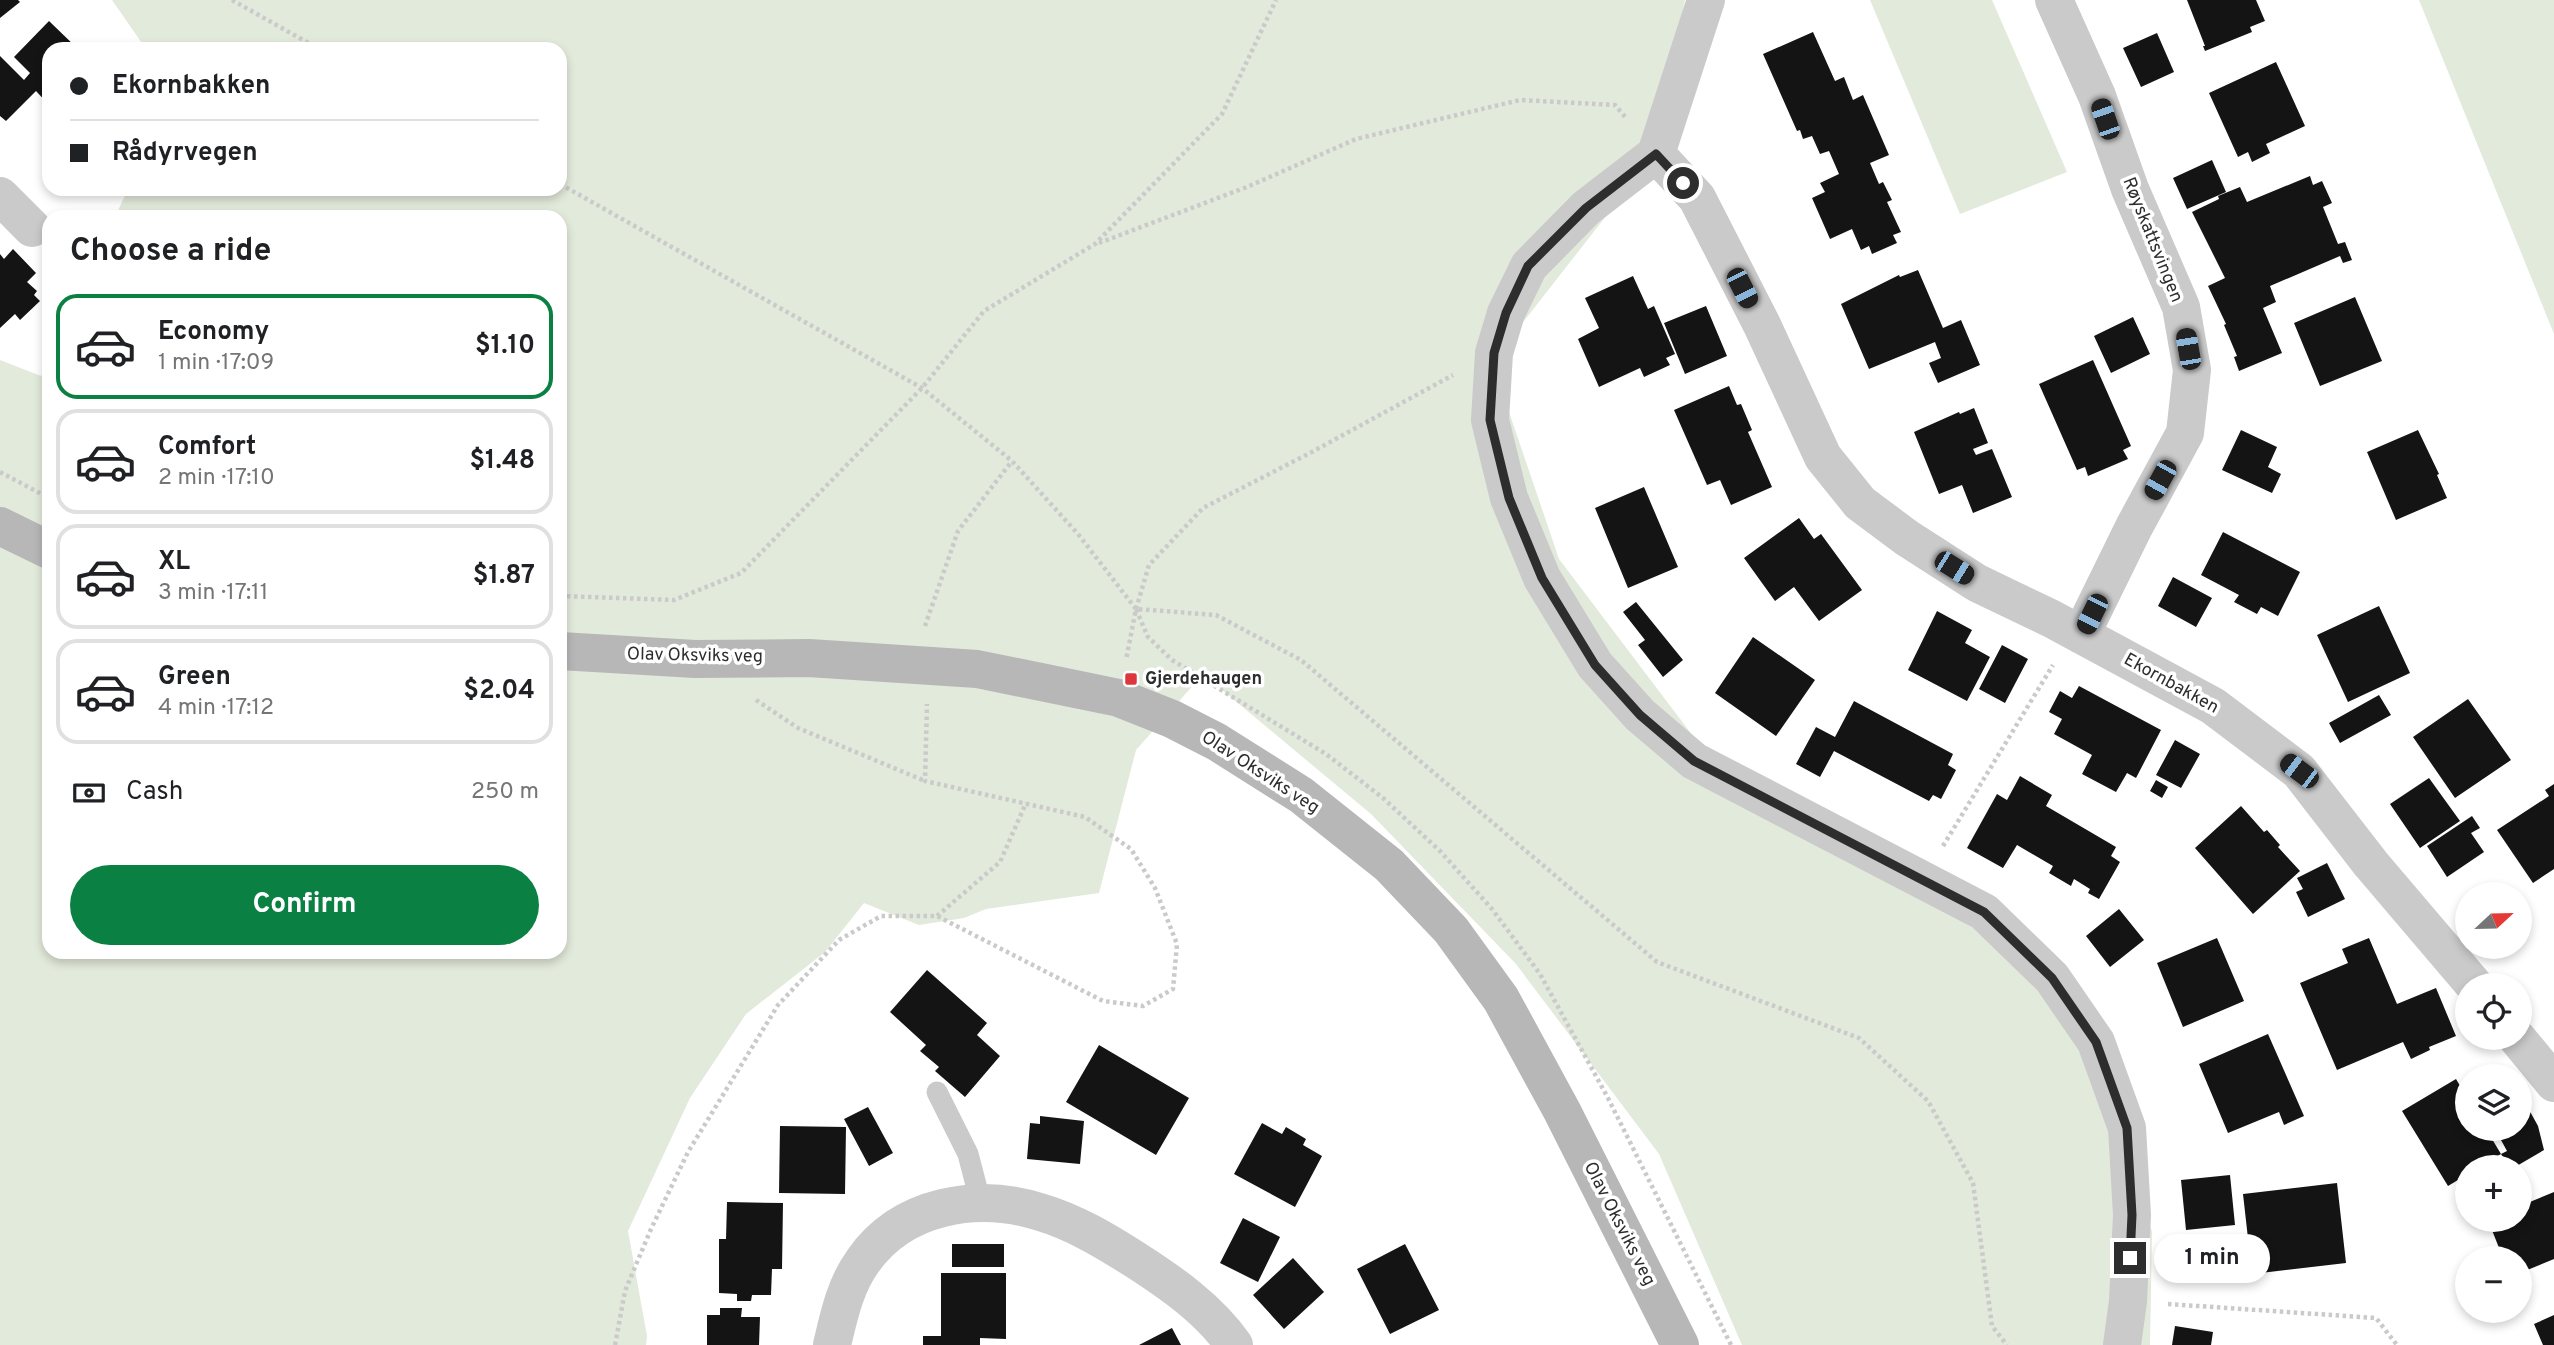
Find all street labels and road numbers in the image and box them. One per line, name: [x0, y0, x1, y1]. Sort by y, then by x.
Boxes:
street label: Røyskattsvingen: [2116, 174, 2188, 306]
street label: Olav Oksviks veg: [627, 643, 763, 669]
street label: Ekornbakken: [2119, 648, 2223, 720]
street label: Olav Oksviks veg: [1197, 726, 1323, 820]
street label: Olav Oksviks veg: [1578, 1158, 1660, 1290]

